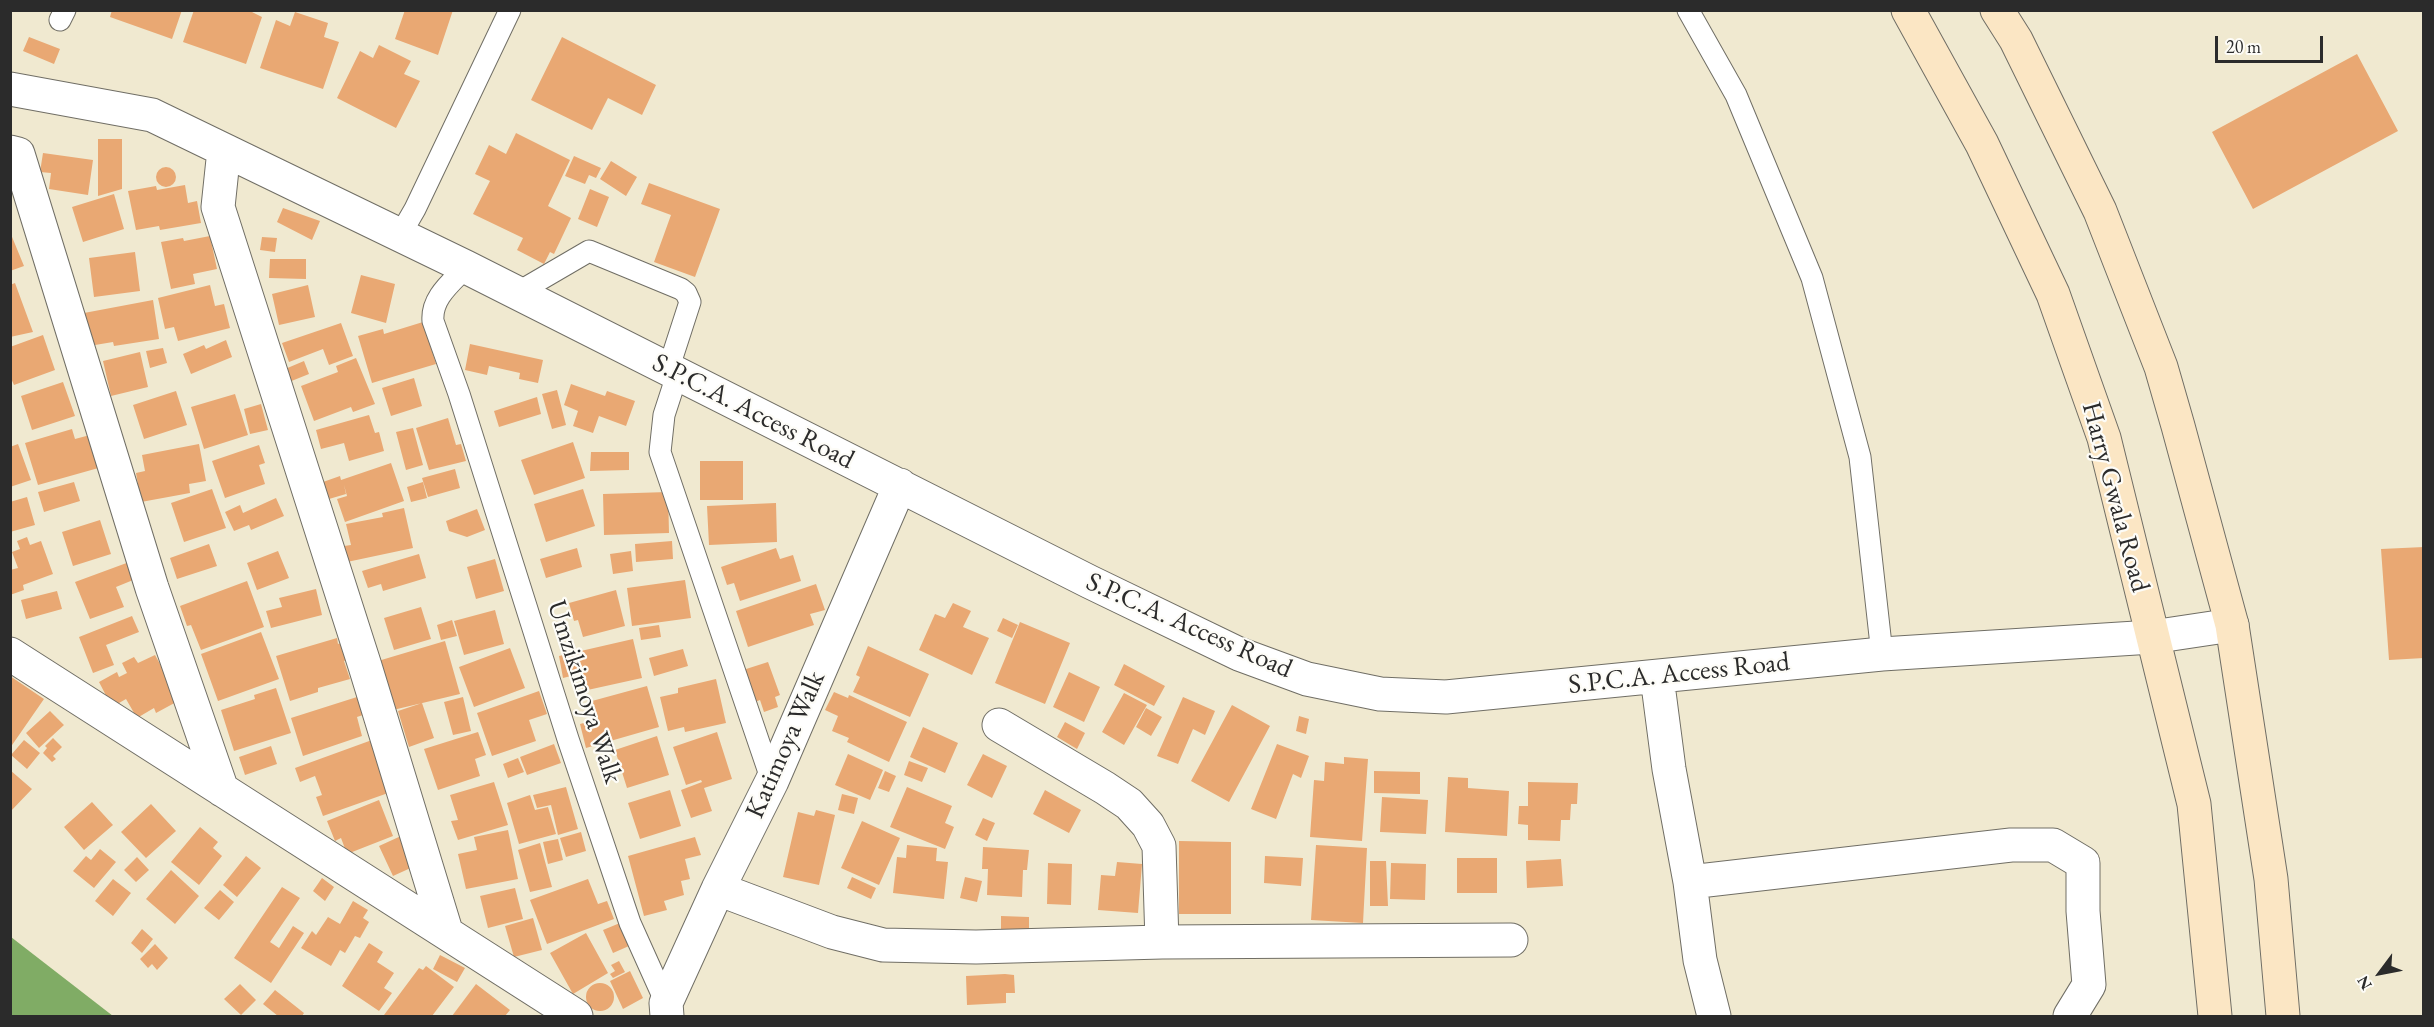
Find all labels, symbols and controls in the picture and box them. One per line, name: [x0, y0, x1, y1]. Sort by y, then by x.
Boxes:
scale bar: [2218, 24, 2326, 62]
text: 20 m: [2226, 35, 2261, 58]
street label: S.P.C.A. Access Road: [647, 347, 859, 477]
street label: Harry Gwala Road: [2074, 398, 2156, 596]
street label: S.P.C.A. Access Road: [1081, 566, 1297, 686]
street label: Umzikimoya Walk: [539, 597, 629, 787]
street label: S.P.C.A. Access Road: [1567, 646, 1791, 702]
street label: Katimoya Walk: [739, 666, 833, 824]
north arrow: [2350, 943, 2410, 1003]
text: N: [2352, 972, 2377, 994]

